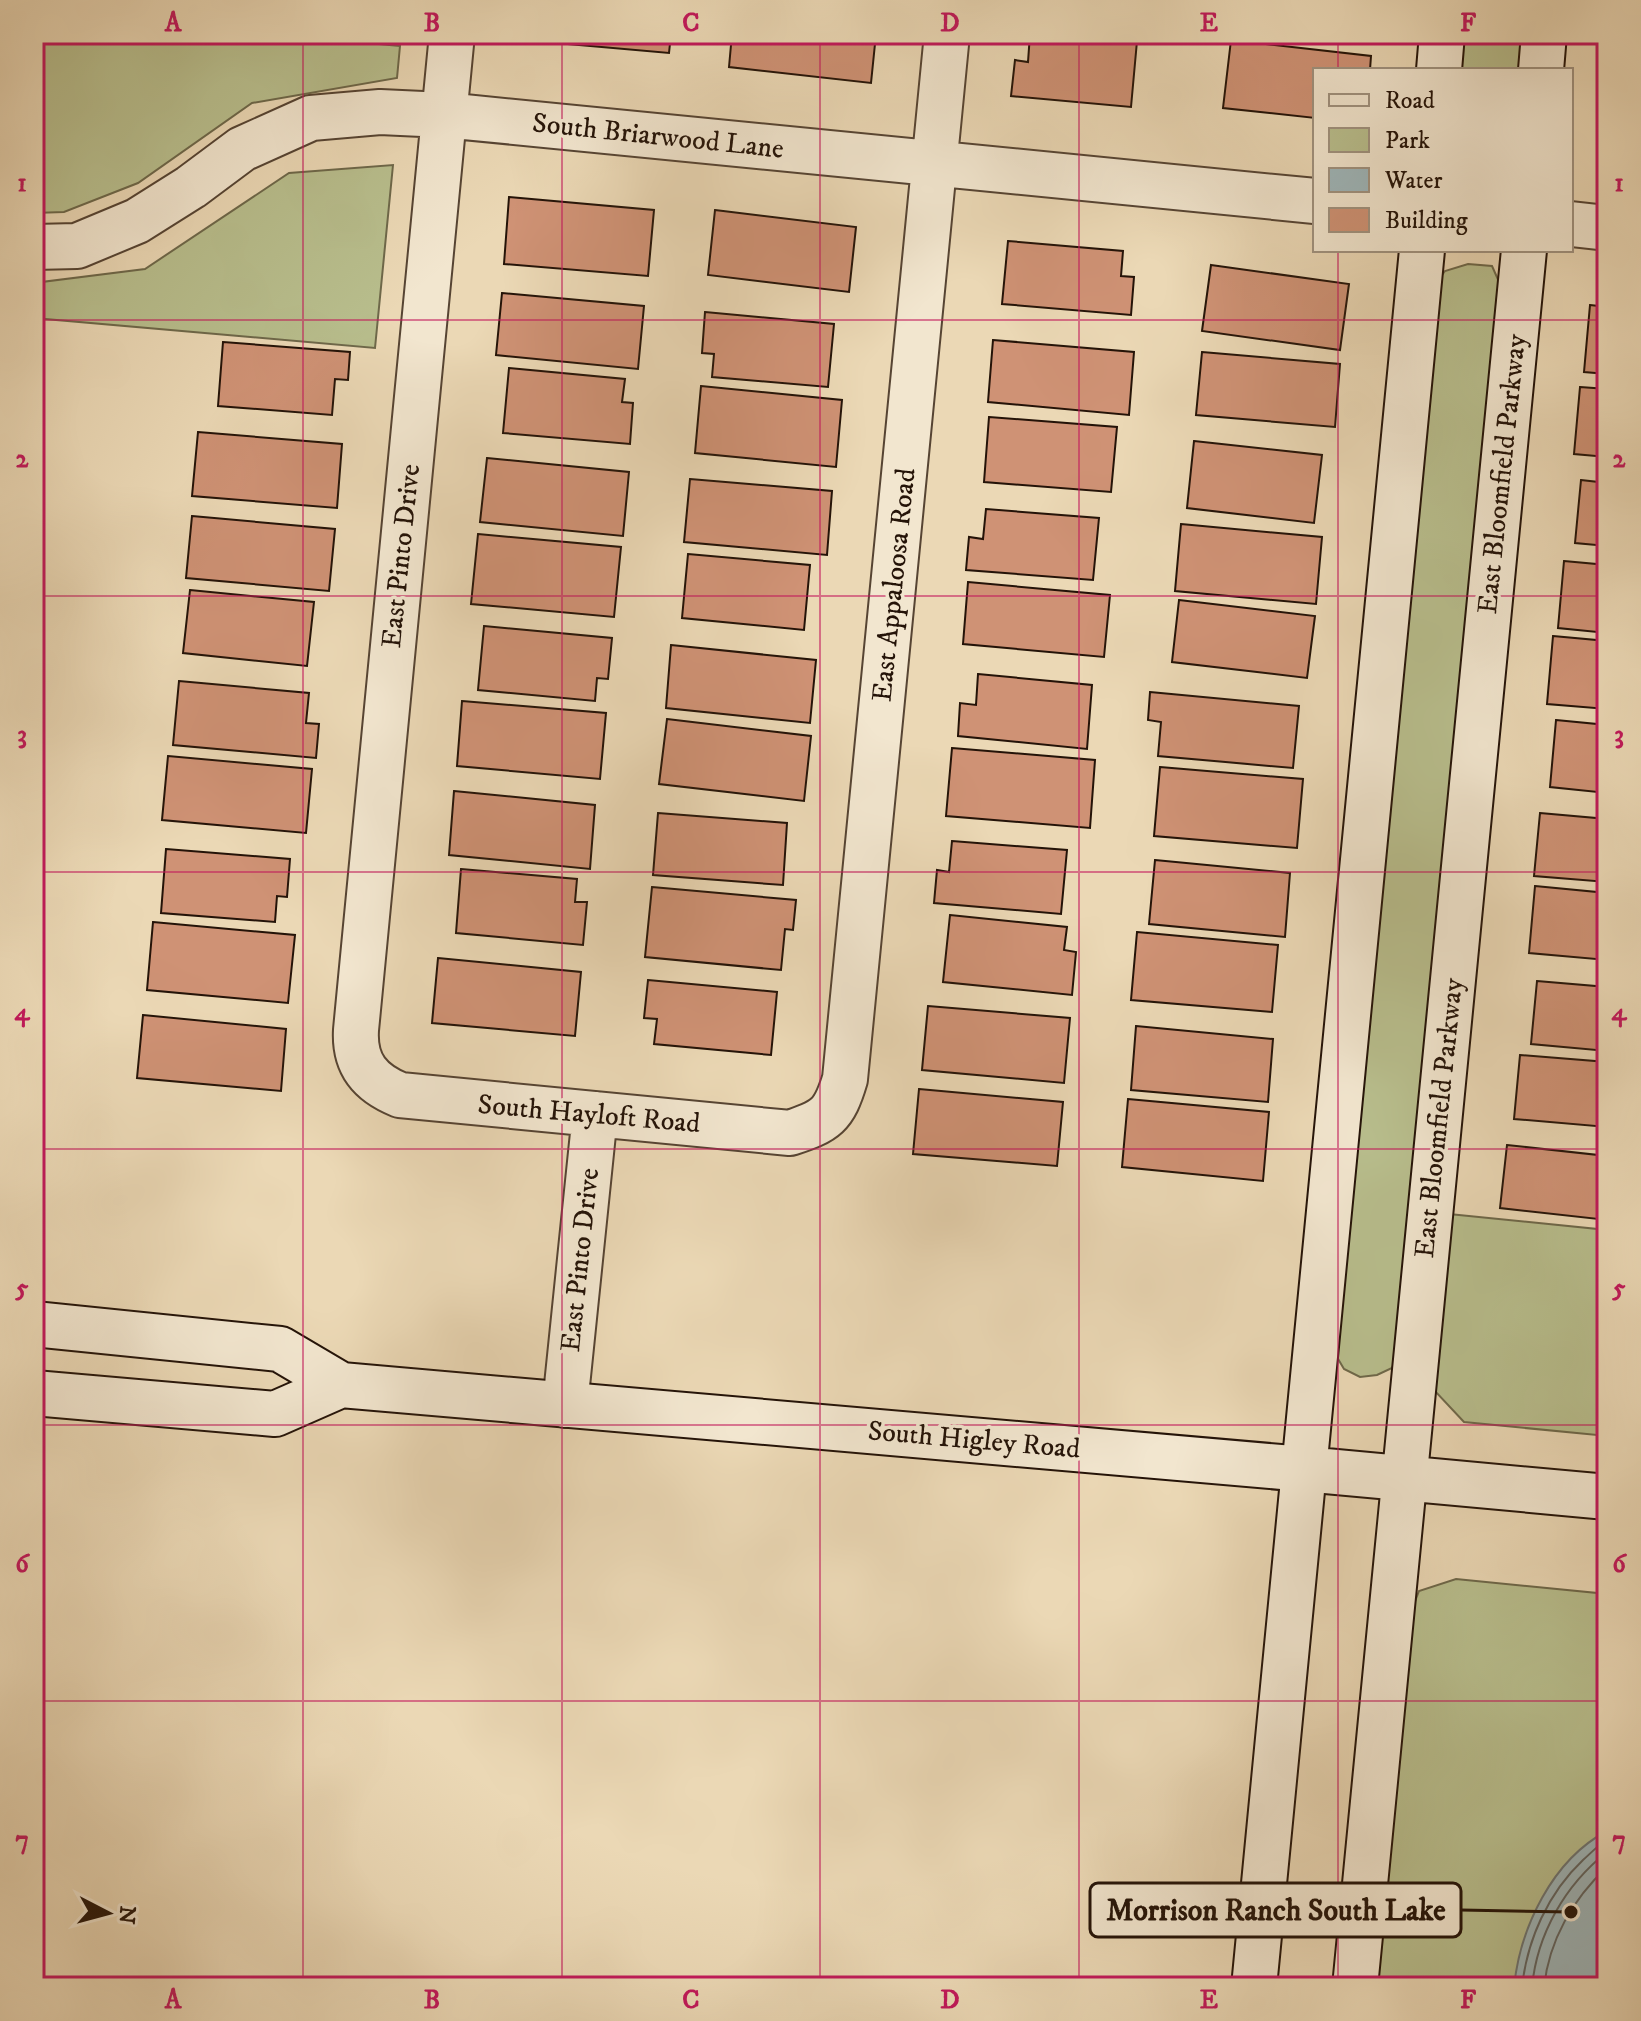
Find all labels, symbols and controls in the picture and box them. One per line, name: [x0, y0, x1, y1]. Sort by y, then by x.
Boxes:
text: A: [164, 7, 183, 40]
text: B: [424, 7, 440, 40]
text: C: [682, 7, 700, 40]
text: D: [940, 7, 960, 40]
text: E: [1200, 7, 1218, 40]
text: F: [1460, 7, 1477, 40]
legend: [1313, 68, 1573, 252]
text: Road: [1385, 86, 1435, 116]
street label: South Briarwood Lane: [531, 105, 785, 167]
text: Park: [1385, 126, 1430, 156]
text: Water: [1384, 166, 1442, 196]
text: 1: [17, 167, 27, 200]
text: 1: [1614, 167, 1624, 200]
text: Building: [1385, 206, 1468, 236]
street label: East Bloomfield Parkway: [1470, 332, 1534, 616]
text: 2: [16, 443, 30, 476]
text: 2: [1613, 443, 1627, 476]
street label: East Pinto Drive: [374, 462, 428, 650]
street label: East Appaloosa Road: [864, 466, 924, 704]
text: 3: [17, 719, 27, 752]
text: 3: [1614, 719, 1624, 752]
street label: East Bloomfield Parkway: [1407, 976, 1471, 1260]
text: 4: [15, 996, 31, 1029]
text: 4: [1612, 996, 1628, 1029]
street label: South Hayloft Road: [476, 1087, 702, 1141]
street label: East Pinto Drive: [553, 1166, 607, 1354]
text: 5: [15, 1272, 29, 1305]
text: 5: [1612, 1272, 1626, 1305]
street label: South Higley Road: [866, 1413, 1082, 1467]
text: 6: [15, 1548, 30, 1581]
text: 6: [1612, 1548, 1627, 1581]
text: 7: [15, 1824, 29, 1857]
text: 7: [1612, 1824, 1626, 1857]
north arrow: [68, 1873, 148, 1953]
callout: Morrison Ranch South Lake: [1090, 1883, 1461, 1937]
text: Morrison Ranch South Lake: [1106, 1893, 1446, 1930]
text: N: [112, 1905, 141, 1925]
text: A: [164, 1984, 183, 2017]
text: B: [424, 1984, 440, 2017]
text: C: [682, 1984, 700, 2017]
text: D: [940, 1984, 960, 2017]
text: E: [1200, 1984, 1218, 2017]
text: F: [1460, 1984, 1477, 2017]

